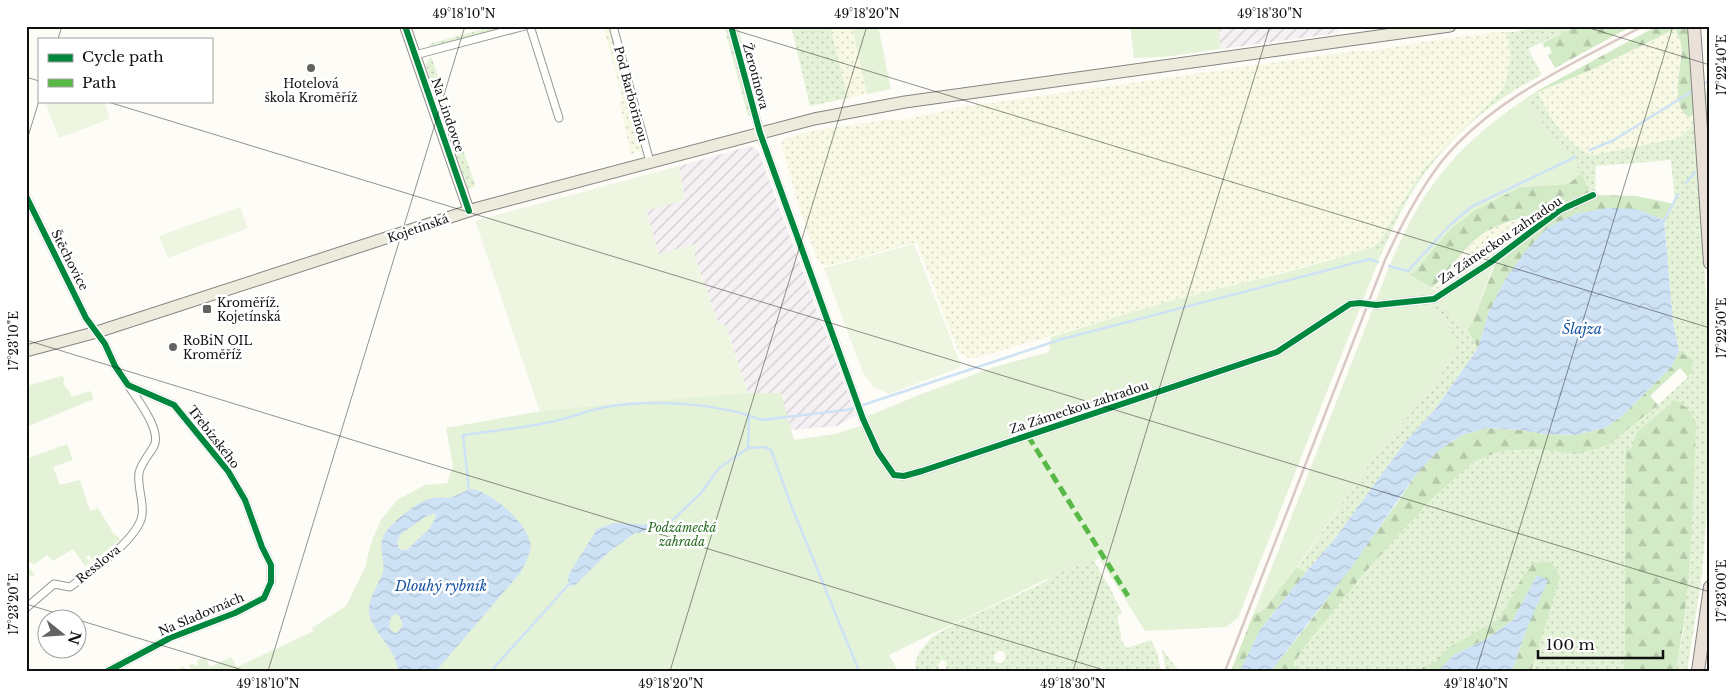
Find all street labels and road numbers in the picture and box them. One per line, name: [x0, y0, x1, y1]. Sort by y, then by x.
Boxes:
street label: Žerotínova: [740, 41, 773, 111]
street label: Pod Barbořinou: [611, 44, 651, 144]
street label: Na Lindovce: [428, 76, 468, 154]
street label: Za Zámeckou zahradou: [1435, 193, 1565, 287]
street label: Kojetínská: [385, 210, 451, 245]
street label: Štěchovice: [48, 227, 93, 293]
street label: Za Zámeckou zahradou: [1007, 377, 1151, 437]
street label: Třebízského: [185, 403, 243, 471]
street label: Resslova: [73, 541, 123, 586]
street label: Na Sladovnách: [156, 589, 246, 639]

